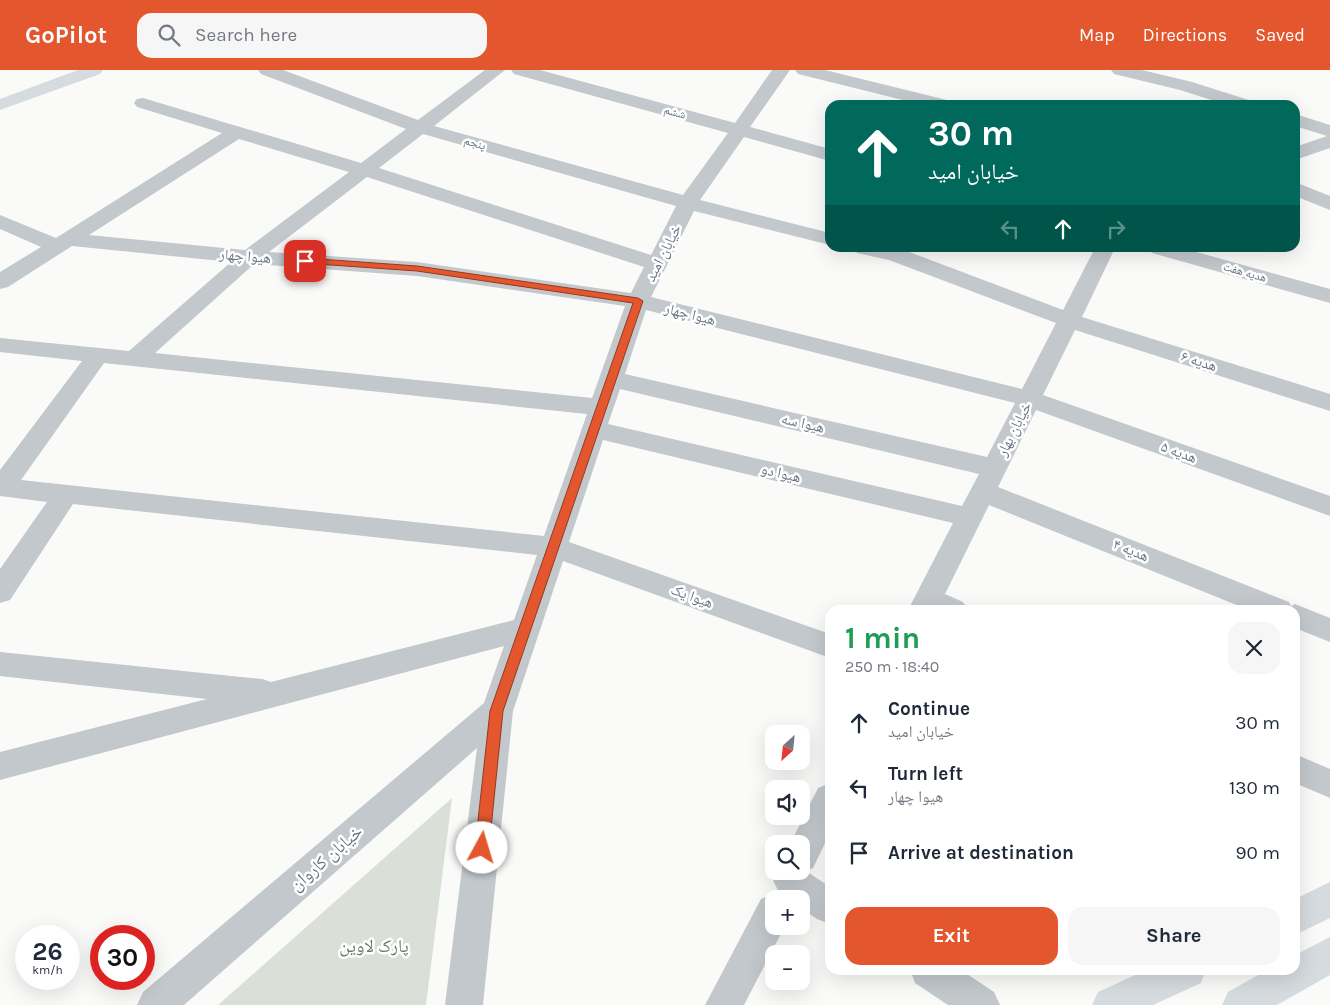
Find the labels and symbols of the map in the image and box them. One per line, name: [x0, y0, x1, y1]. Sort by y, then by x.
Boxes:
street label: ششم: [662, 102, 688, 123]
street label: پنجم: [462, 133, 488, 154]
street label: خیابان امید: [641, 221, 686, 285]
pin: [284, 240, 326, 282]
street label: هیوا چهار: [217, 245, 272, 267]
street label: هدیه هفت: [1222, 259, 1268, 285]
street label: هیوا چهار: [662, 299, 717, 329]
street label: هدیه ۶: [1179, 347, 1219, 375]
street label: خیابان بهار: [992, 398, 1036, 460]
street label: هیوا سه: [780, 409, 826, 437]
street label: هدیه ۵: [1159, 437, 1199, 467]
street label: هیوا دو: [759, 460, 803, 486]
street label: هدیه ۴: [1110, 535, 1152, 565]
street label: هیوا یک: [668, 580, 716, 612]
north arrow: [765, 725, 810, 770]
street label: خیابان کاروان: [285, 820, 367, 896]
position arrow: [455, 821, 507, 873]
speed limit sign: 30: [90, 925, 155, 990]
park label: پارک لاوین: [339, 935, 409, 957]

